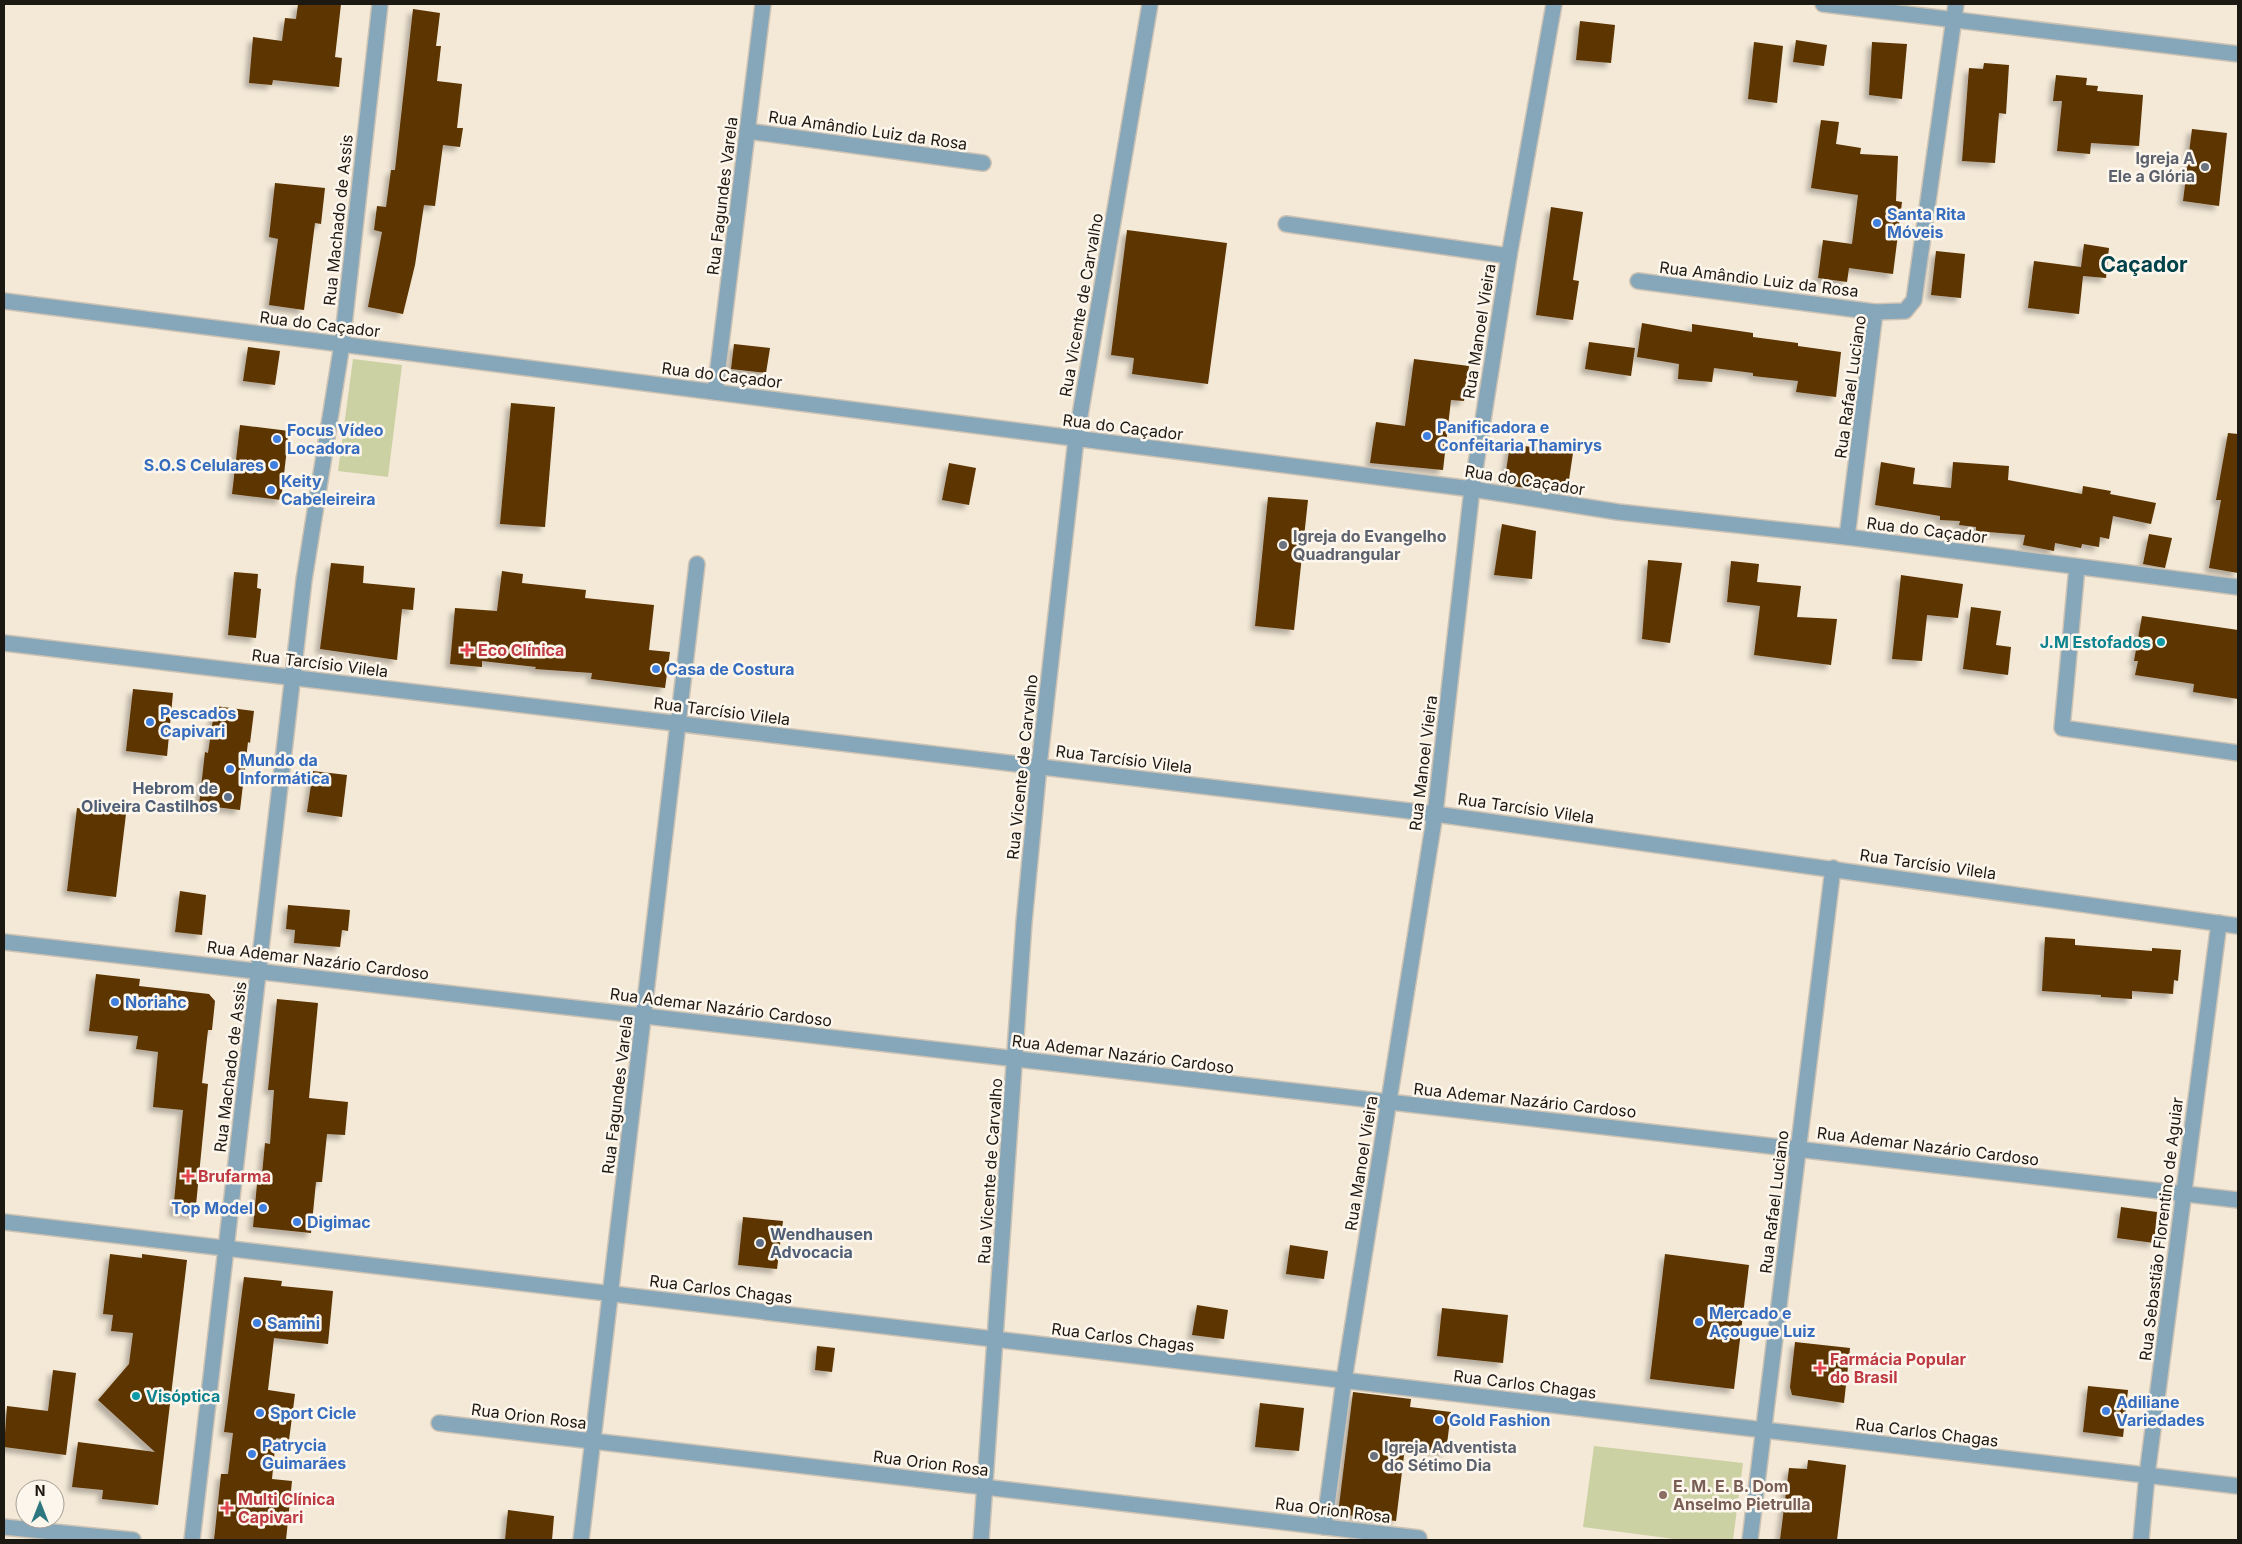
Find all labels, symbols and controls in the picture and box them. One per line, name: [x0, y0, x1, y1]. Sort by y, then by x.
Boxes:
street label: Rua Amândio Luiz da Rosa: [767, 106, 969, 154]
street label: Rua Fagundes Varela: [702, 116, 742, 276]
street label: Rua Machado de Assis: [319, 133, 357, 307]
place label: Igreja A Ele a Glória: [2108, 148, 2195, 186]
marker: Igreja A Ele a Glória: [2199, 161, 2211, 173]
place label: Santa Rita Móveis: [1887, 204, 1966, 242]
street label: Rua Vicente de Carvalho: [1055, 211, 1107, 399]
marker: Santa Rita Móveis: [1871, 217, 1883, 229]
district label: Caçador: [2100, 252, 2188, 277]
street label: Rua Amândio Luiz da Rosa: [1658, 257, 1860, 301]
street label: Rua Manoel Vieira: [1458, 262, 1500, 400]
street label: Rua do Caçador: [258, 307, 382, 341]
street label: Rua Rafael Luciano: [1830, 314, 1870, 460]
street label: Rua do Caçador: [660, 358, 784, 392]
street label: Rua do Caçador: [1061, 410, 1185, 444]
place label: Panificadora e Confeitaria Thamirys: [1437, 417, 1602, 455]
place label: Focus Vídeo Locadora: [287, 420, 384, 458]
marker: Panificadora e Confeitaria Thamirys: [1421, 430, 1433, 442]
marker: Focus Vídeo Locadora: [271, 433, 283, 445]
place label: S.O.S Celulares: [144, 455, 264, 475]
marker: S.O.S Celulares: [268, 459, 280, 471]
street label: Rua do Caçador: [1463, 461, 1587, 499]
place label: Keity Cabeleireira: [281, 471, 376, 509]
marker: Keity Cabeleireira: [265, 484, 277, 496]
street label: Rua do Caçador: [1865, 513, 1989, 547]
place label: Igreja do Evangelho Quadrangular: [1293, 526, 1447, 564]
marker: Igreja do Evangelho Quadrangular: [1277, 539, 1289, 551]
place label: J.M Estofados: [2040, 632, 2151, 652]
marker: J.M Estofados: [2155, 636, 2167, 648]
place label: Eco Clínica: [478, 640, 564, 660]
marker: Eco Clínica: [460, 643, 474, 657]
street label: Rua Tarcísio Vilela: [251, 645, 389, 681]
place label: Casa de Costura: [666, 659, 795, 679]
marker: Casa de Costura: [650, 663, 662, 675]
street label: Rua Vicente de Carvalho: [1002, 673, 1042, 861]
street label: Rua Tarcísio Vilela: [653, 693, 791, 729]
street label: Rua Manoel Vieira: [1405, 694, 1441, 832]
place label: Pescados Capivari: [160, 703, 236, 741]
marker: Pescados Capivari: [144, 716, 156, 728]
street label: Rua Tarcísio Vilela: [1055, 741, 1193, 777]
place label: Mundo da Informática: [240, 750, 330, 788]
marker: Mundo da Informática: [224, 763, 236, 775]
place label: Hebrom de Oliveira Castilhos: [81, 778, 218, 816]
street label: Rua Tarcísio Vilela: [1457, 789, 1595, 827]
marker: Hebrom de Oliveira Castilhos: [222, 791, 234, 803]
street label: Rua Tarcísio Vilela: [1859, 845, 1997, 883]
street label: Rua Ademar Nazário Cardoso: [206, 936, 430, 984]
street label: Rua Machado de Assis: [210, 980, 250, 1154]
street label: Rua Ademar Nazário Cardoso: [609, 983, 833, 1031]
place label: Noriahc: [125, 992, 187, 1012]
marker: Noriahc: [109, 996, 121, 1008]
street label: Rua Fagundes Varela: [597, 1015, 637, 1175]
street label: Rua Ademar Nazário Cardoso: [1011, 1030, 1235, 1078]
street label: Rua Vicente de Carvalho: [974, 1077, 1006, 1265]
street label: Rua Ademar Nazário Cardoso: [1413, 1078, 1637, 1122]
street label: Rua Manoel Vieira: [1340, 1094, 1382, 1232]
street label: Rua Sebastião Florentino de Aguiar: [2135, 1096, 2187, 1362]
street label: Rua Ademar Nazário Cardoso: [1816, 1122, 2040, 1170]
street label: Rua Rafael Luciano: [1755, 1129, 1793, 1275]
place label: Brufarma: [198, 1166, 271, 1186]
marker: Brufarma: [182, 1170, 194, 1182]
place label: Top Model: [171, 1198, 253, 1218]
marker: Top Model: [257, 1202, 269, 1214]
place label: Digimac: [307, 1212, 371, 1232]
marker: Digimac: [291, 1216, 303, 1228]
place label: Wendhausen Advocacia: [770, 1224, 873, 1262]
marker: Wendhausen Advocacia: [754, 1237, 766, 1249]
street label: Rua Carlos Chagas: [648, 1270, 794, 1308]
place label: Mercado e Açougue Luiz: [1709, 1303, 1816, 1341]
place label: Samini: [267, 1313, 320, 1333]
marker: Mercado e Açougue Luiz: [1693, 1316, 1705, 1328]
marker: Samini: [251, 1317, 263, 1329]
street label: Rua Carlos Chagas: [1050, 1318, 1196, 1356]
place label: Farmácia Popular do Brasil: [1830, 1349, 1966, 1387]
marker: Farmácia Popular do Brasil: [1814, 1362, 1826, 1374]
street label: Rua Carlos Chagas: [1452, 1365, 1598, 1403]
place label: Visóptica: [146, 1386, 220, 1406]
marker: Visóptica: [130, 1390, 142, 1402]
place label: Adiliane Variedades: [2116, 1392, 2205, 1430]
street label: Rua Orion Rosa: [470, 1399, 588, 1433]
place label: Sport Cicle: [270, 1403, 356, 1423]
marker: Adiliane Variedades: [2100, 1405, 2112, 1417]
marker: Sport Cicle: [254, 1407, 266, 1419]
place label: Gold Fashion: [1449, 1410, 1550, 1430]
street label: Rua Carlos Chagas: [1854, 1413, 2000, 1451]
marker: Gold Fashion: [1433, 1414, 1445, 1426]
place label: Patrycia Guimarães: [262, 1435, 346, 1473]
place label: Igreja Adventista do Sétimo Dia: [1384, 1437, 1517, 1475]
street label: Rua Orion Rosa: [872, 1446, 990, 1480]
marker: Patrycia Guimarães: [246, 1448, 258, 1460]
marker: Igreja Adventista do Sétimo Dia: [1368, 1450, 1380, 1462]
place label: E. M. E. B. Dom Anselmo Pietrulla: [1673, 1476, 1810, 1514]
north arrow: [15, 1479, 65, 1529]
text: N: [35, 1482, 45, 1499]
place label: Multi Clínica Capivari: [238, 1489, 335, 1527]
marker: E. M. E. B. Dom Anselmo Pietrulla: [1657, 1489, 1669, 1501]
street label: Rua Orion Rosa: [1274, 1493, 1392, 1527]
marker: Multi Clínica Capivari: [220, 1501, 234, 1515]

